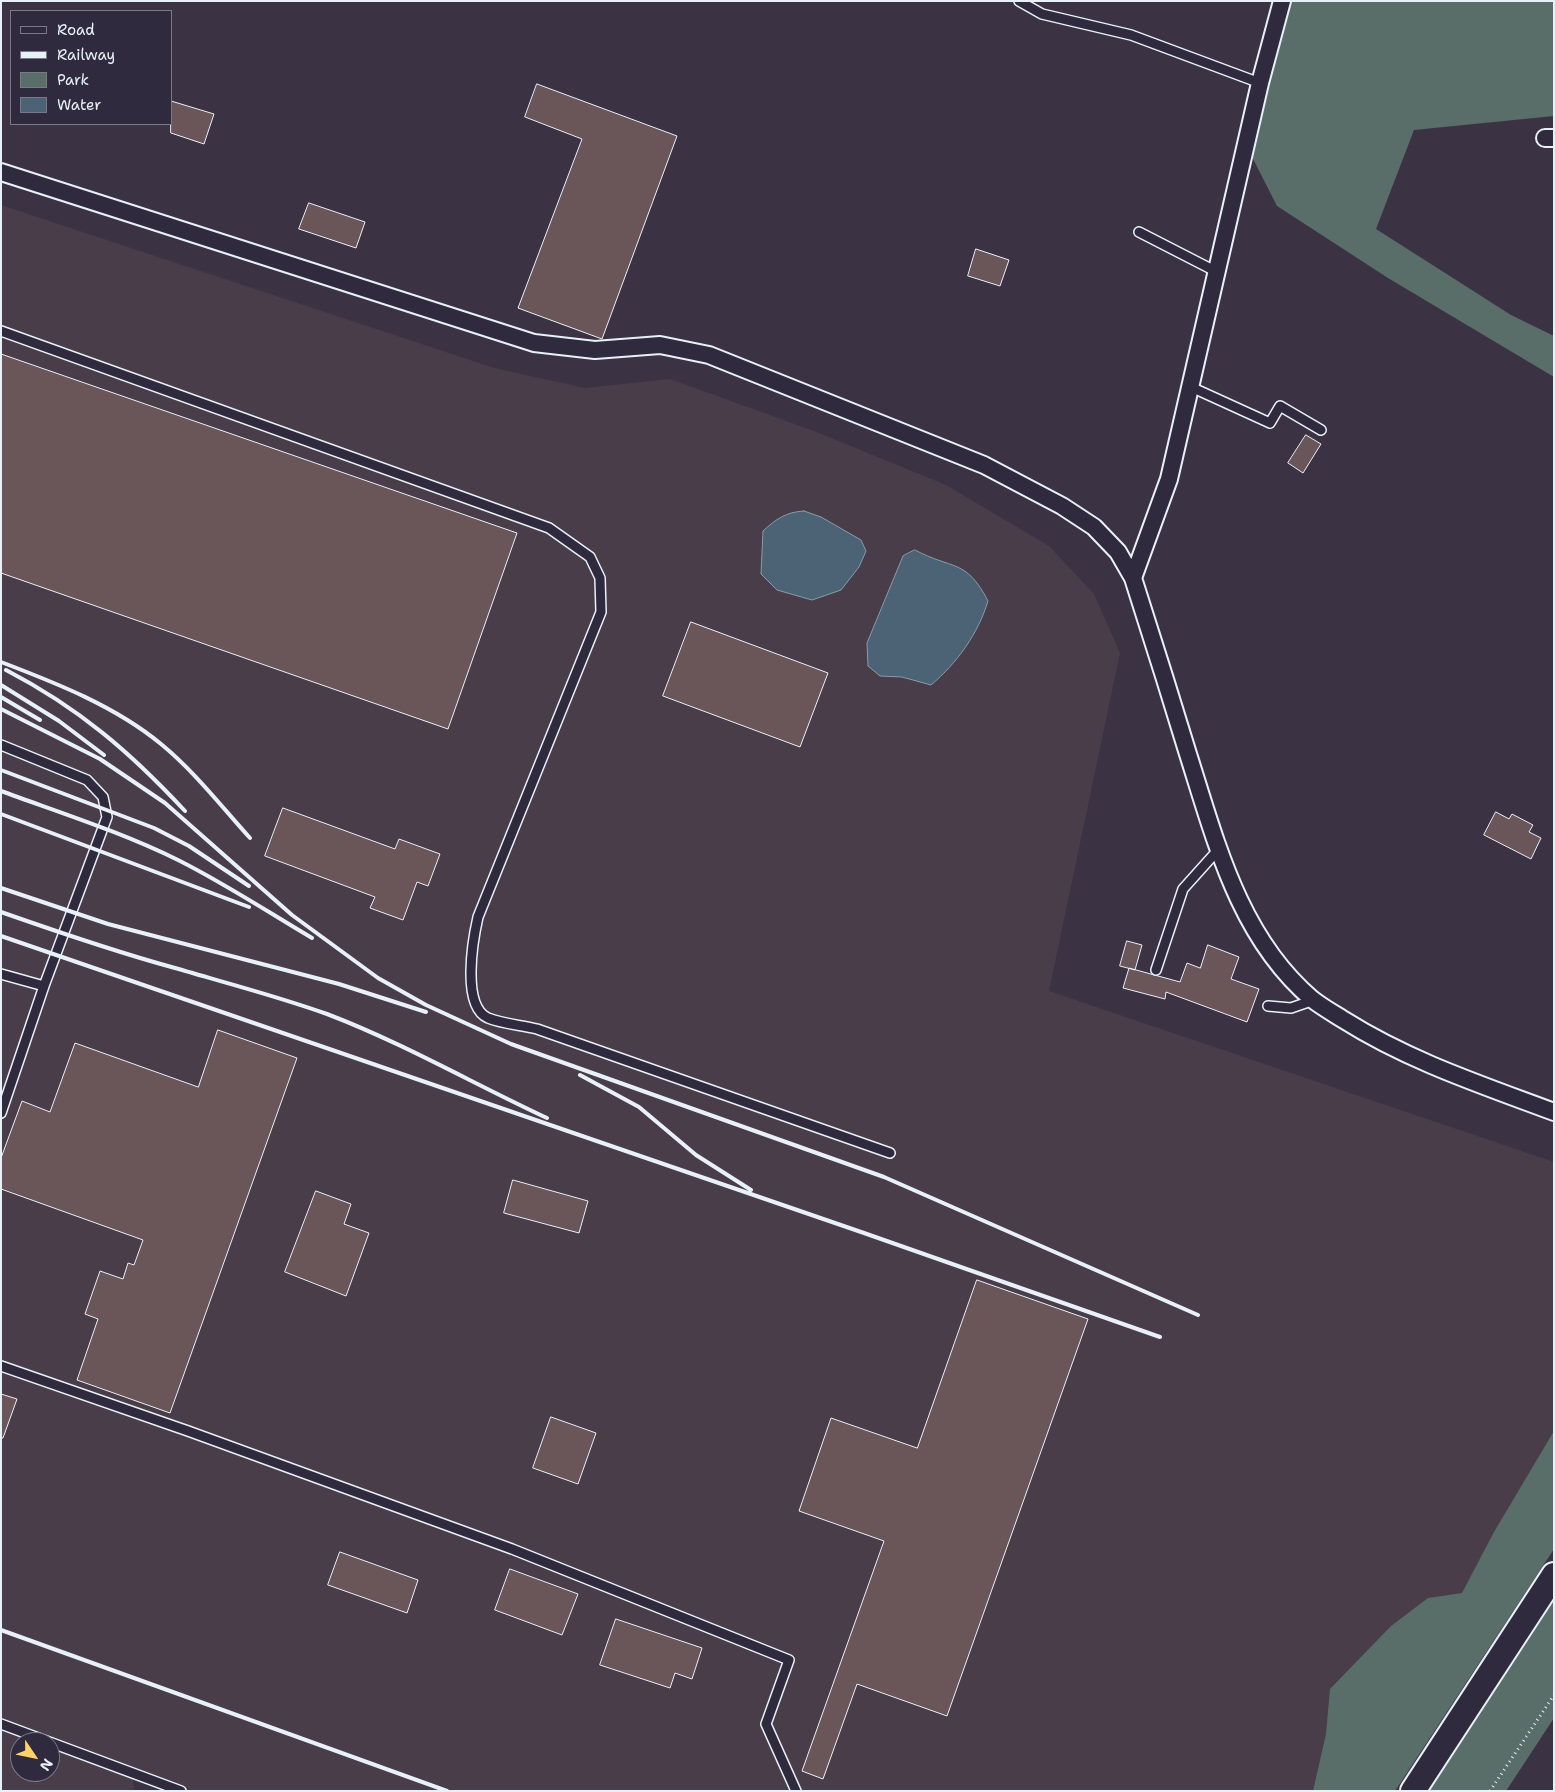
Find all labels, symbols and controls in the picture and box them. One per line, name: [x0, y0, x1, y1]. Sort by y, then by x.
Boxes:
legend: [10, 10, 172, 125]
text: Road: [57, 20, 95, 40]
text: Railway: [57, 45, 115, 65]
text: Park: [57, 70, 89, 90]
text: Water: [57, 95, 101, 115]
north arrow: [10, 1732, 60, 1782]
text: N: [36, 1755, 57, 1774]

